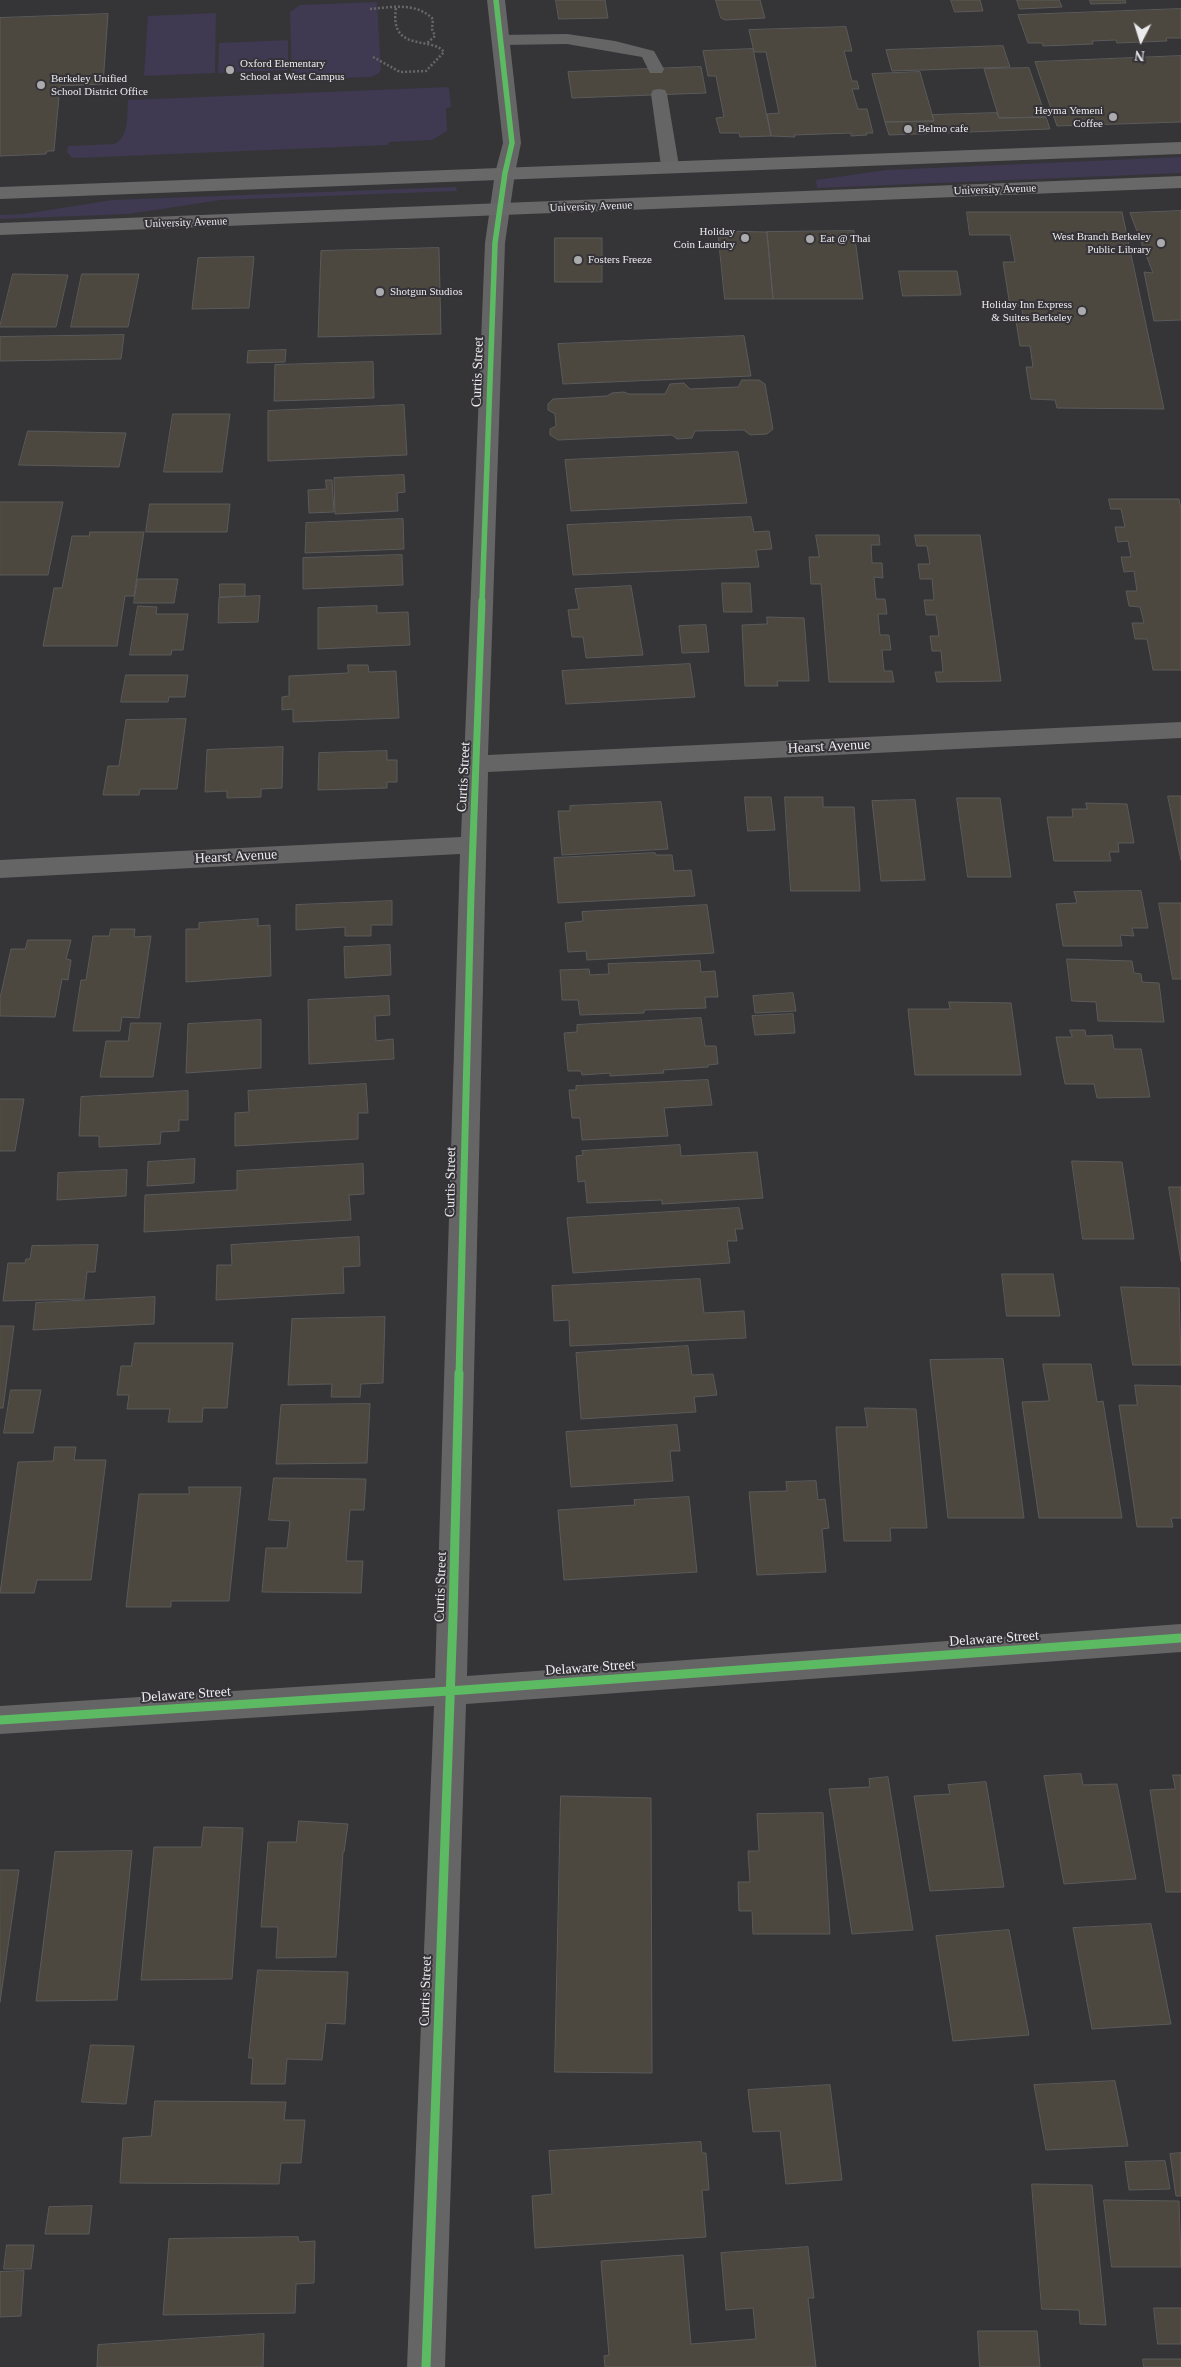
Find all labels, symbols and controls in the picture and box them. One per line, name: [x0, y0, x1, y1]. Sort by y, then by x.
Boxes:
north arrow: [1116, 15, 1166, 65]
text: N: [1134, 48, 1145, 63]
place label: Oxford Elementary School at West Campus: [240, 57, 345, 83]
marker: Oxford Elementary School at West Campus: [224, 64, 236, 76]
place label: Berkeley Unified School District Office: [51, 72, 148, 98]
marker: Berkeley Unified School District Office: [35, 79, 47, 91]
place label: Heyma Yemeni Coffee: [1035, 104, 1103, 130]
marker: Heyma Yemeni Coffee: [1107, 111, 1119, 123]
place label: Belmo cafe: [918, 122, 968, 136]
marker: Belmo cafe: [902, 123, 914, 135]
street label: University Avenue: [954, 182, 1036, 198]
street label: University Avenue: [550, 199, 632, 215]
street label: University Avenue: [145, 215, 227, 231]
place label: Holiday Coin Laundry: [674, 225, 735, 251]
place label: West Branch Berkeley Public Library: [1052, 230, 1151, 256]
marker: Holiday Coin Laundry: [739, 232, 751, 244]
place label: Eat @ Thai: [820, 232, 870, 246]
marker: Eat @ Thai: [804, 233, 816, 245]
marker: West Branch Berkeley Public Library: [1155, 237, 1167, 249]
place label: Fosters Freeze: [588, 253, 652, 267]
marker: Fosters Freeze: [572, 254, 584, 266]
place label: Shotgun Studios: [390, 285, 462, 299]
marker: Shotgun Studios: [374, 286, 386, 298]
place label: Holiday Inn Express & Suites Berkeley: [982, 298, 1072, 324]
marker: Holiday Inn Express & Suites Berkeley: [1076, 305, 1088, 317]
street label: Curtis Street: [468, 337, 488, 407]
street label: Hearst Avenue: [787, 736, 871, 758]
street label: Curtis Street: [454, 741, 474, 813]
street label: Hearst Avenue: [194, 846, 278, 868]
street label: Curtis Street: [442, 1147, 460, 1217]
street label: Curtis Street: [431, 1552, 451, 1622]
street label: Delaware Street: [949, 1627, 1039, 1651]
street label: Delaware Street: [545, 1656, 635, 1680]
street label: Delaware Street: [141, 1683, 231, 1707]
street label: Curtis Street: [416, 1956, 436, 2026]

